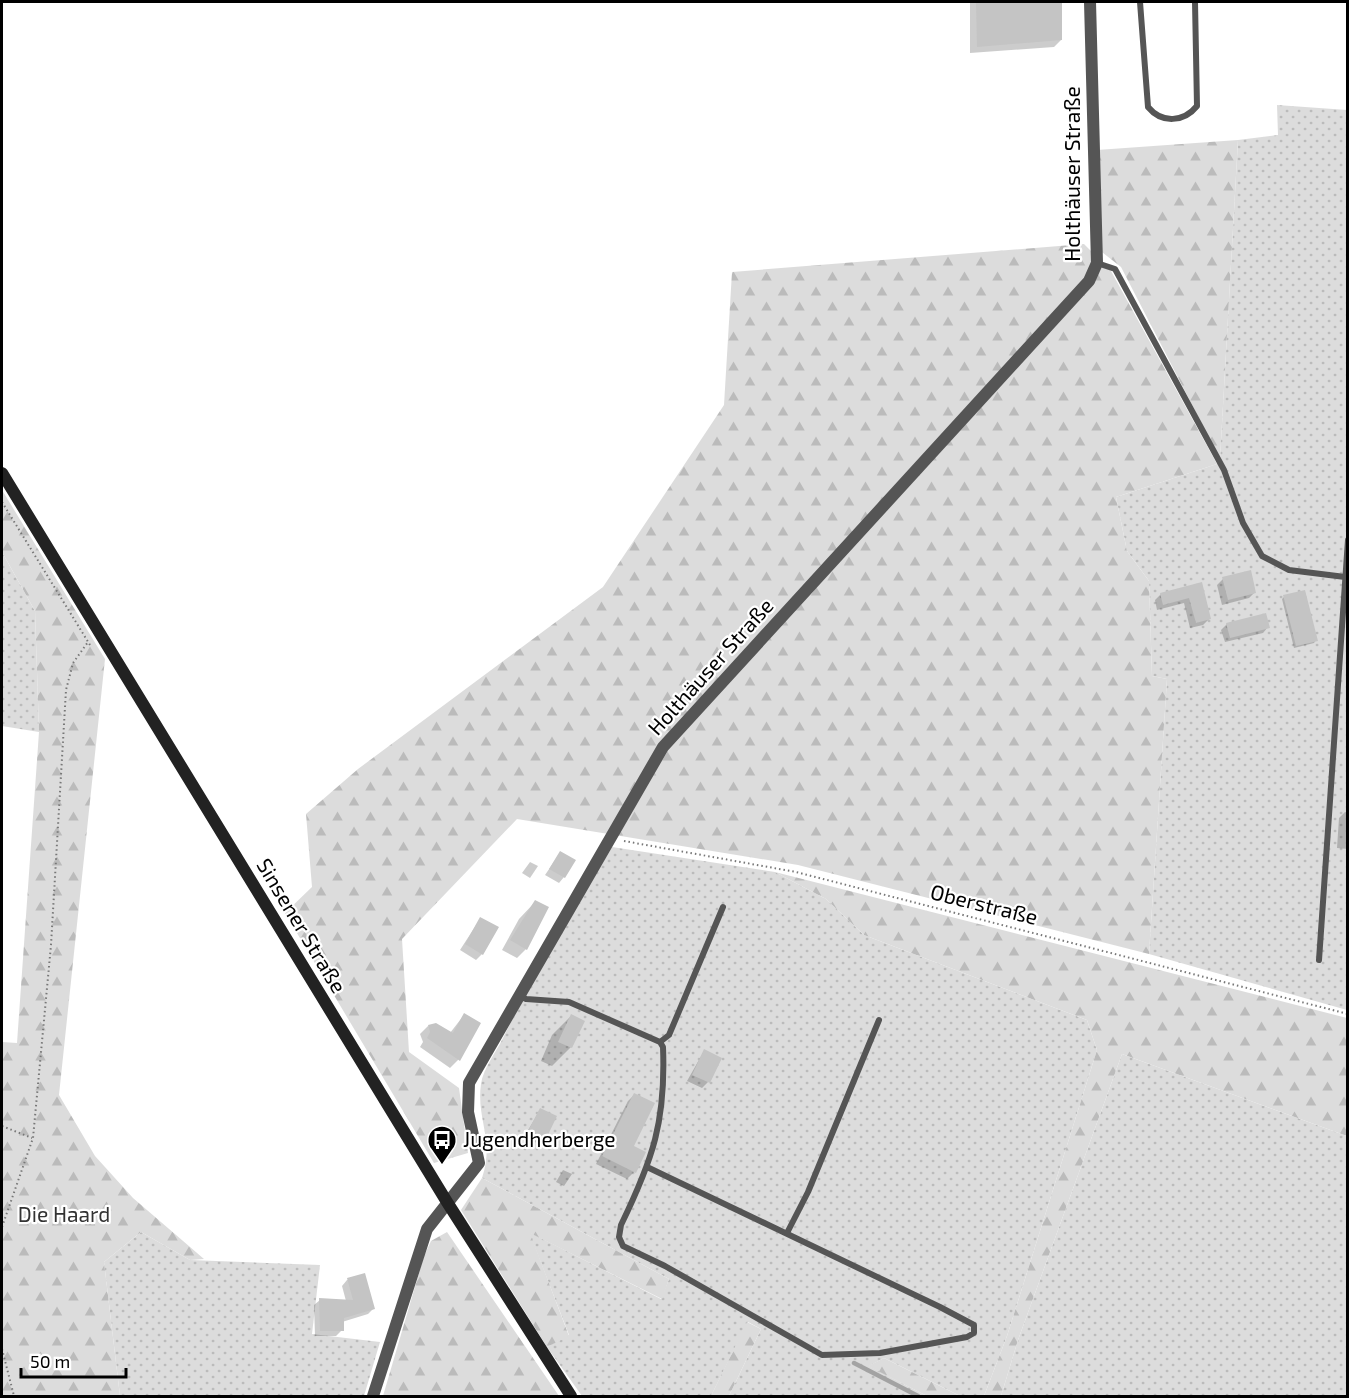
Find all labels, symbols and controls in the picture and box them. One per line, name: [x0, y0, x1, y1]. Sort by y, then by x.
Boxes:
street label: Holthäuser Straße: [1059, 86, 1084, 262]
street label: Holthäuser Straße: [642, 592, 778, 740]
street label: Sinsener Straße: [252, 853, 352, 997]
street label: Oberstraße: [928, 878, 1041, 929]
bus stop icon: Jugendherberge: [426, 1124, 458, 1166]
place label: Jugendherberge: [463, 1126, 616, 1151]
park label: Die Haard: [18, 1201, 110, 1226]
scale bar: [21, 1341, 126, 1379]
text: 50 m: [30, 1350, 70, 1372]

